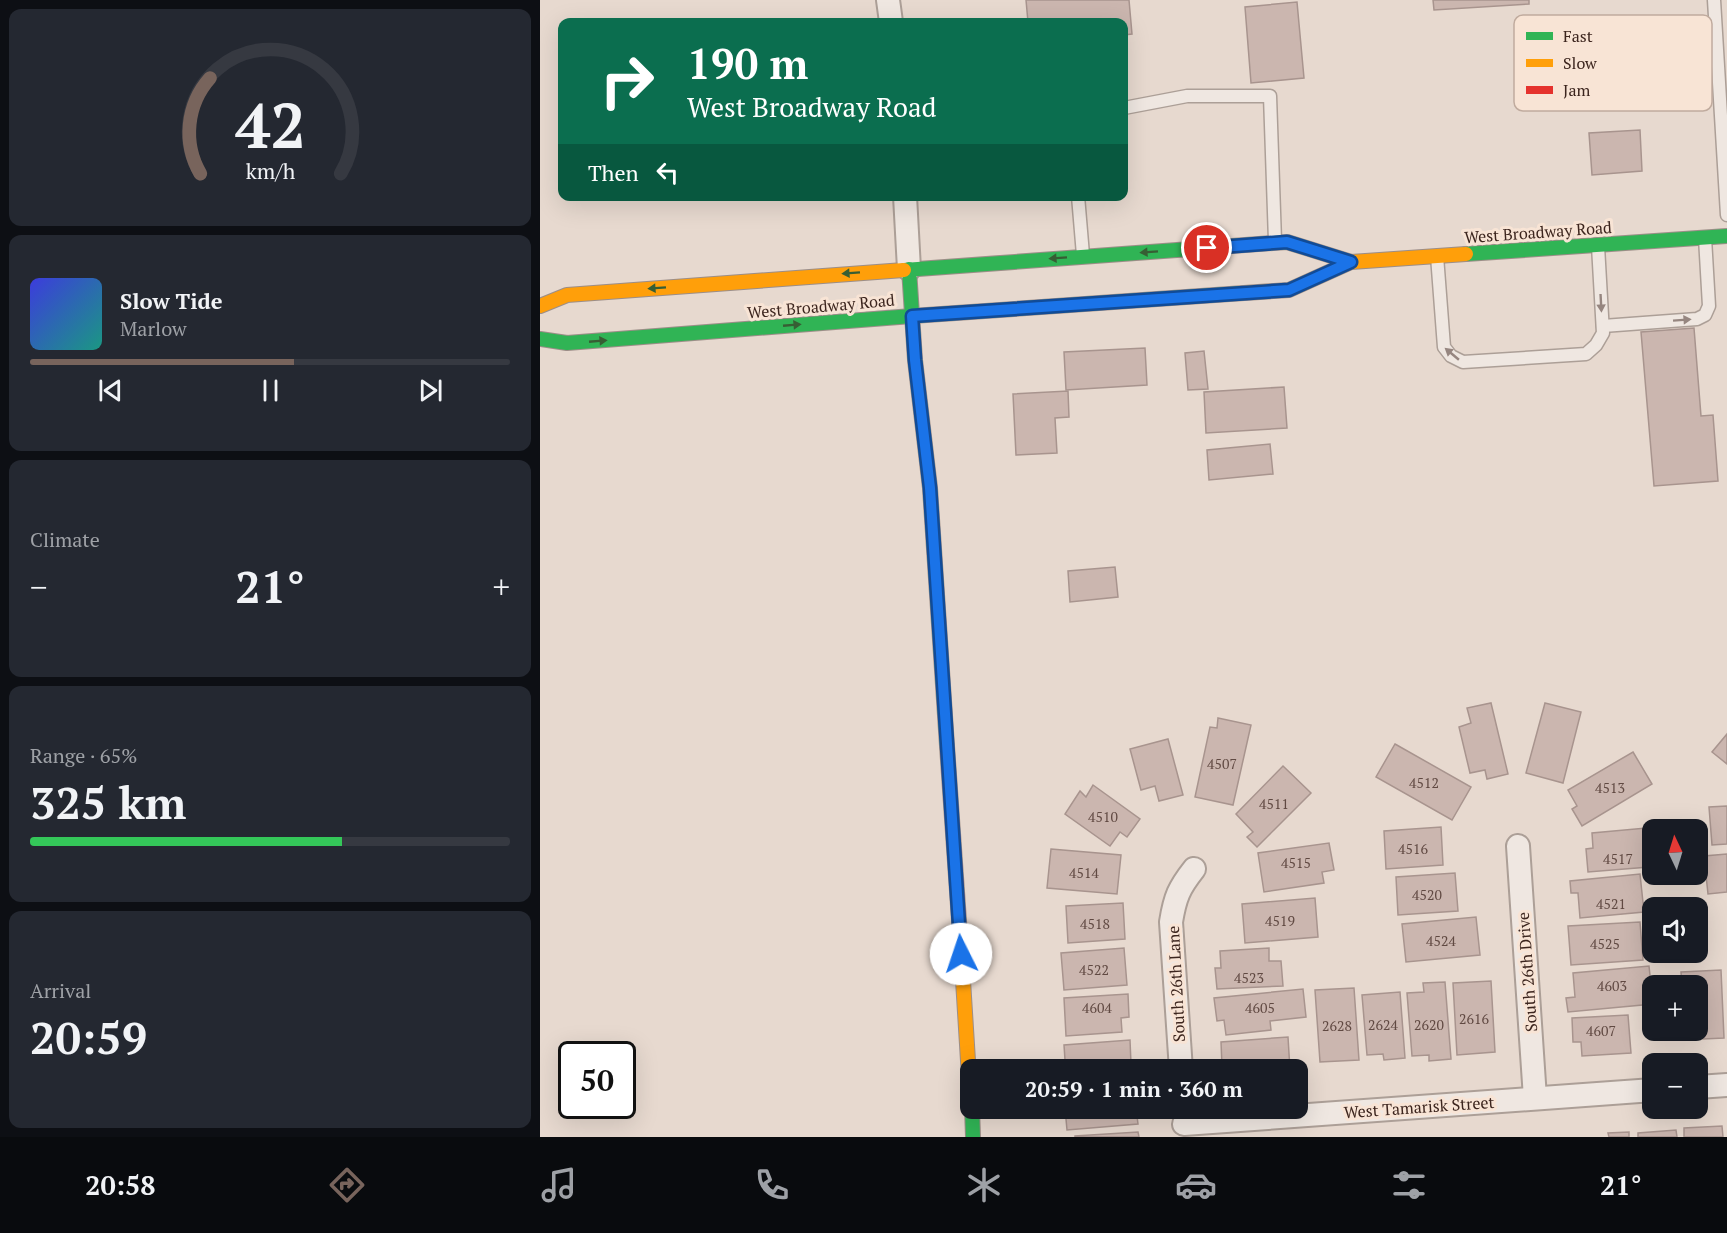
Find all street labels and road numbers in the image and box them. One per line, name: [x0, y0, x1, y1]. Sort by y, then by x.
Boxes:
street label: West Broadway Road: [1463, 216, 1613, 248]
street label: West Broadway Road: [746, 289, 896, 323]
street label: South 26th Drive: [1512, 911, 1542, 1033]
street label: South 26th Lane: [1162, 925, 1190, 1043]
street label: West Tamarisk Street: [1343, 1091, 1495, 1123]

